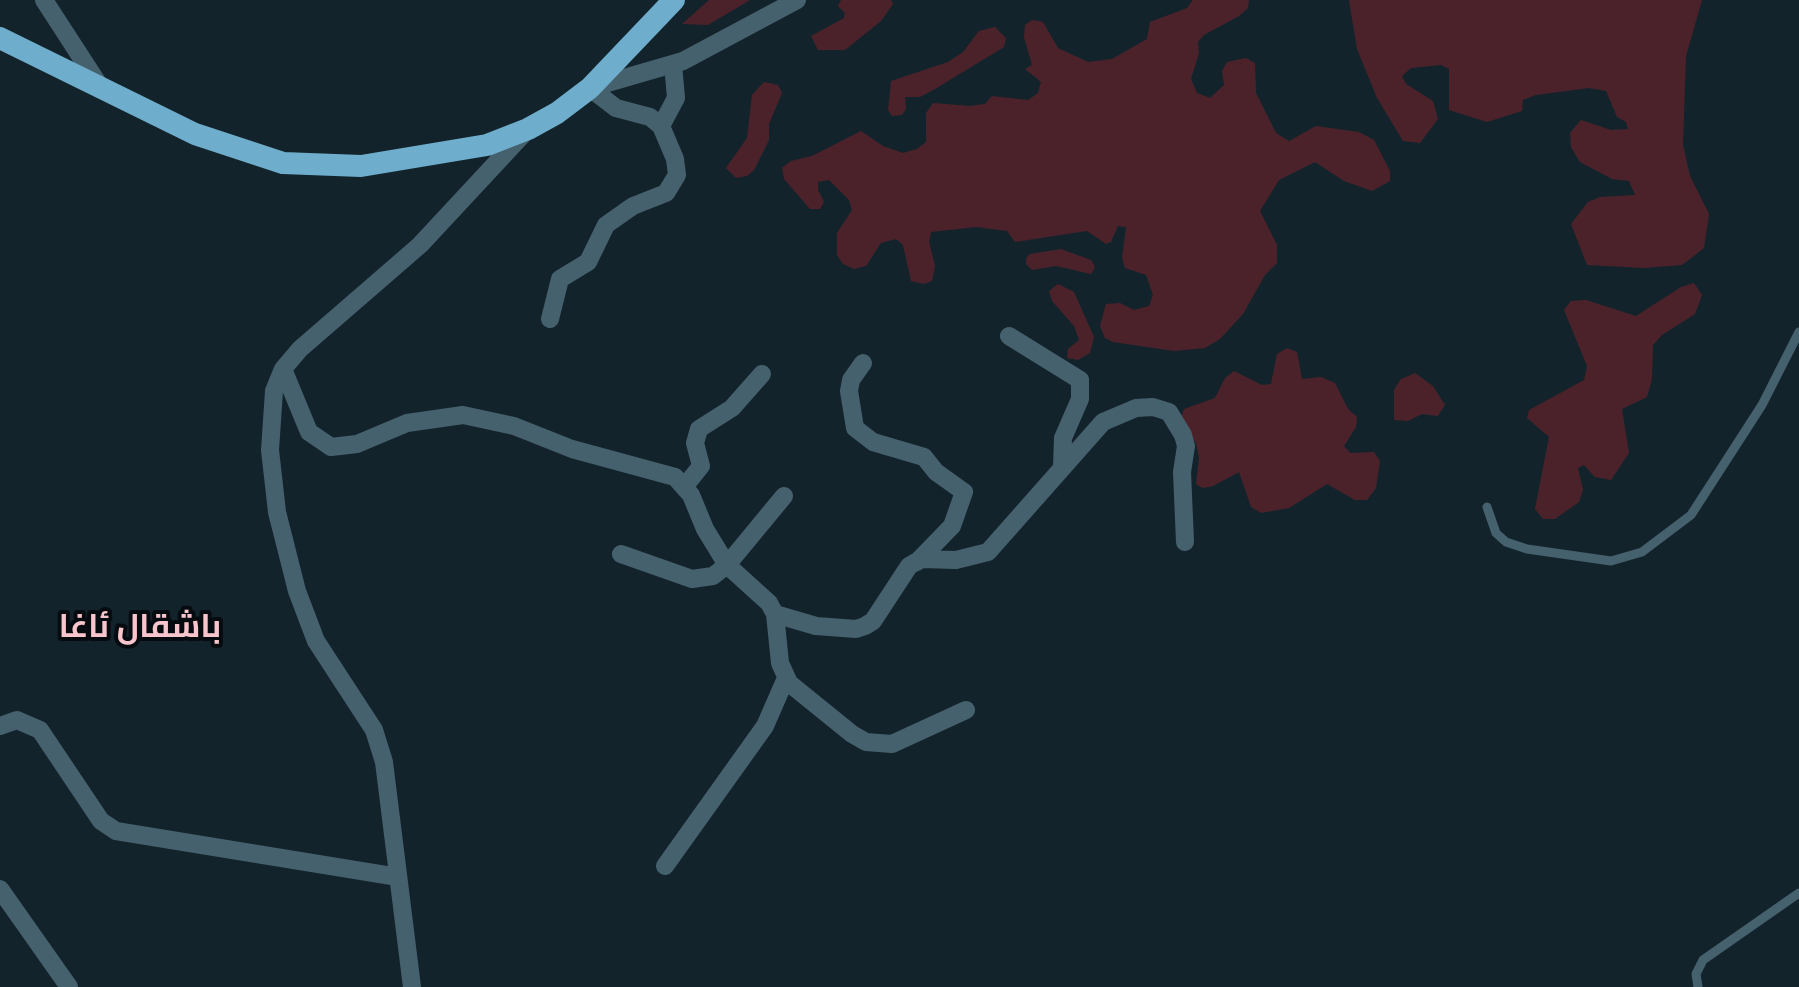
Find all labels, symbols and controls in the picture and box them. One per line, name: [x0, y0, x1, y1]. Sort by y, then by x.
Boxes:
district label: باشقال ئاغا: [59, 610, 221, 648]

